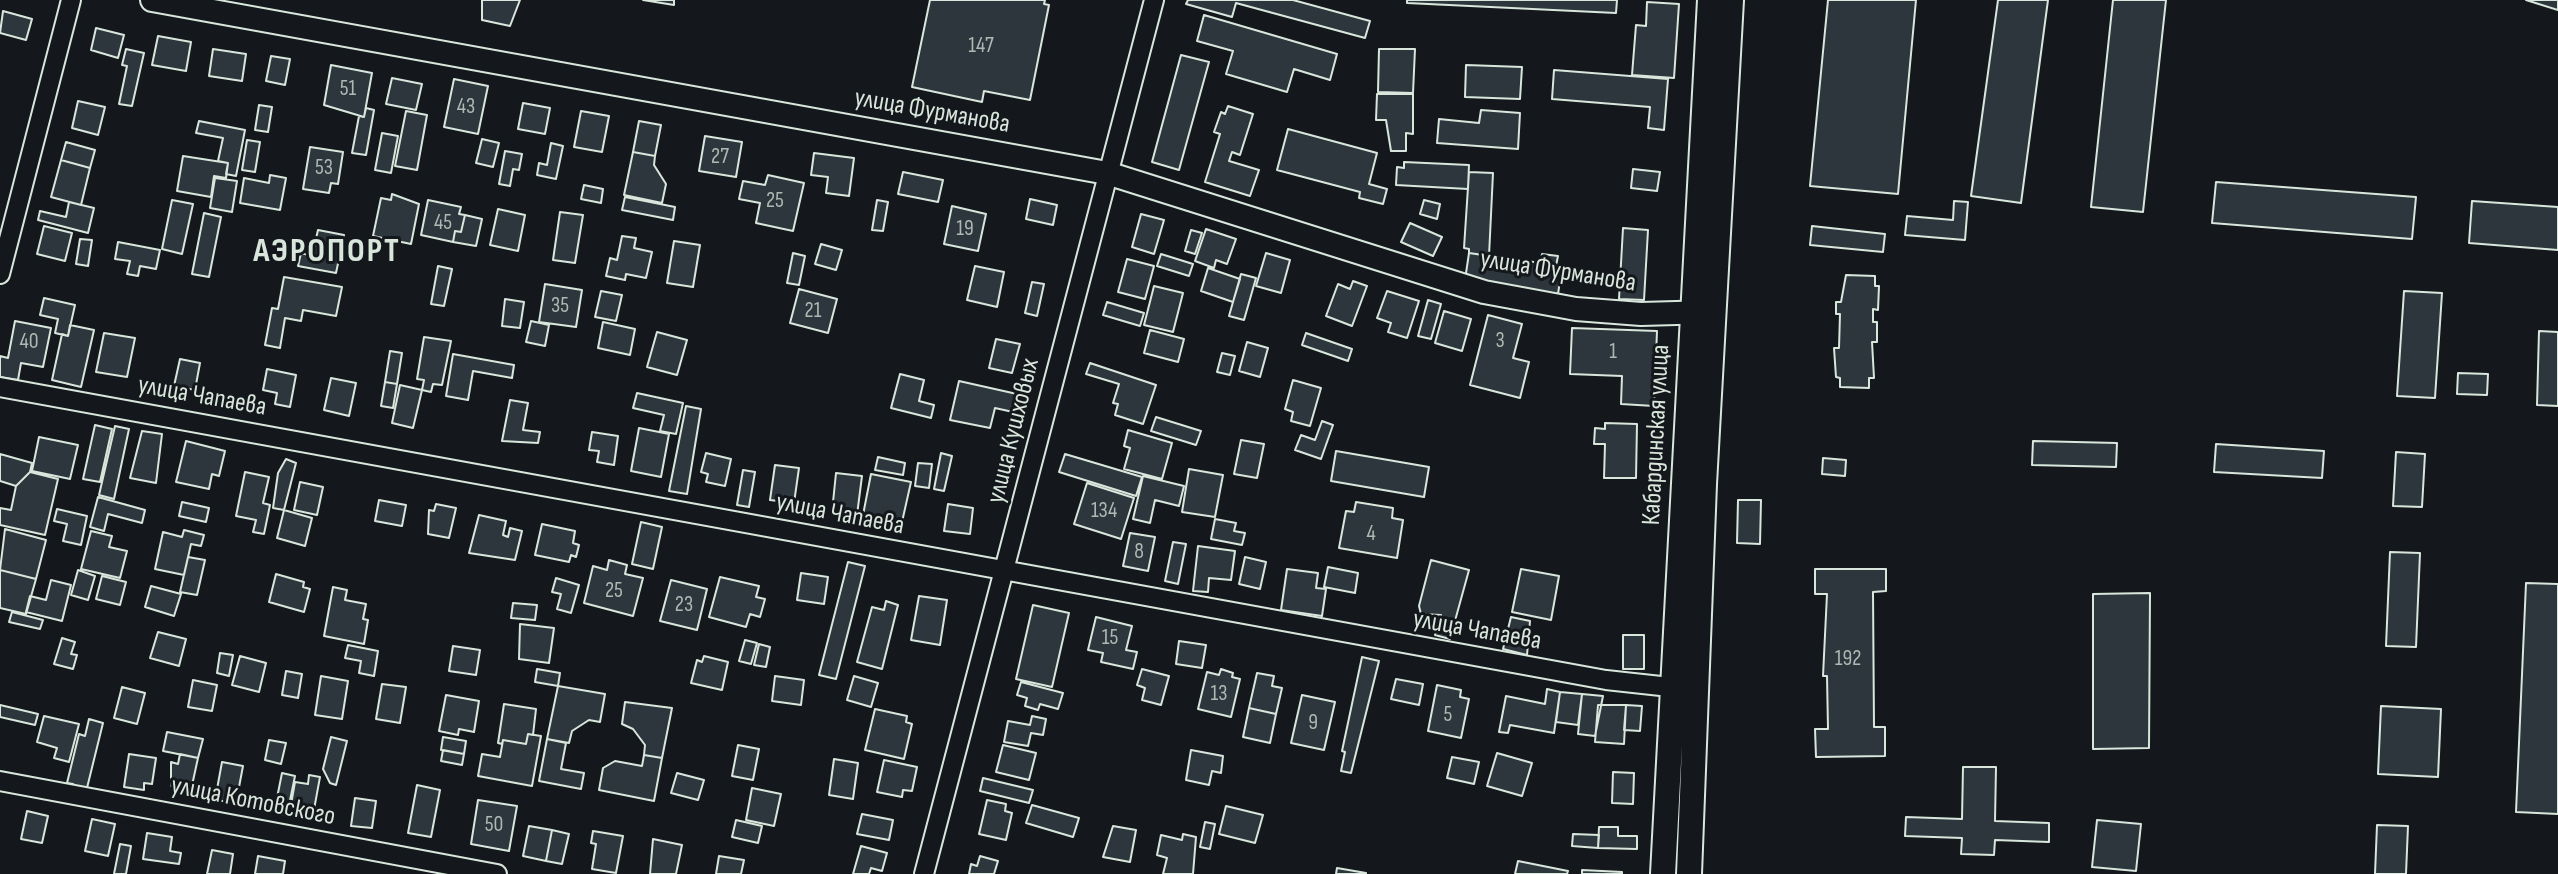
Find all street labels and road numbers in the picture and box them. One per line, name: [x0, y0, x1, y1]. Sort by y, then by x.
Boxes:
street label: улица Фурманова: [852, 83, 1012, 141]
street label: улица Фурманова: [1478, 244, 1638, 300]
street label: Кабардинская улица: [1637, 344, 1677, 526]
street label: улица Кушховых: [981, 355, 1047, 507]
street label: улица Чапаева: [135, 370, 269, 424]
street label: улица Чапаева: [773, 487, 907, 543]
street label: улица Чапаева: [1410, 604, 1544, 658]
street label: улица Котовского: [168, 771, 338, 833]

